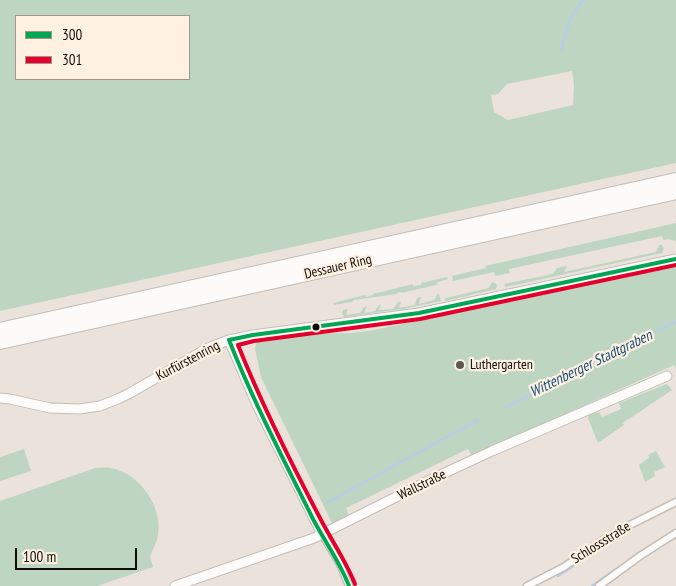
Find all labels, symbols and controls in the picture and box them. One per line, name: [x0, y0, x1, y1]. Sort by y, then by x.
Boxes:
legend: [15, 15, 190, 80]
text: 300: [62, 25, 82, 44]
text: 301: [62, 50, 82, 69]
street label: Dessauer Ring: [303, 251, 373, 283]
unlabelled marker: [311, 322, 321, 332]
water label: Wittenberger Stadtgraben: [527, 327, 655, 401]
street label: Kurfürstenring: [153, 337, 223, 385]
place label: Luthergarten: [470, 357, 533, 373]
marker: Luthergarten: [454, 359, 466, 371]
street label: Wallstraße: [395, 466, 449, 504]
street label: Schlossstraße: [568, 518, 634, 568]
scale bar: [18, 538, 140, 570]
text: 100 m: [23, 547, 56, 566]

